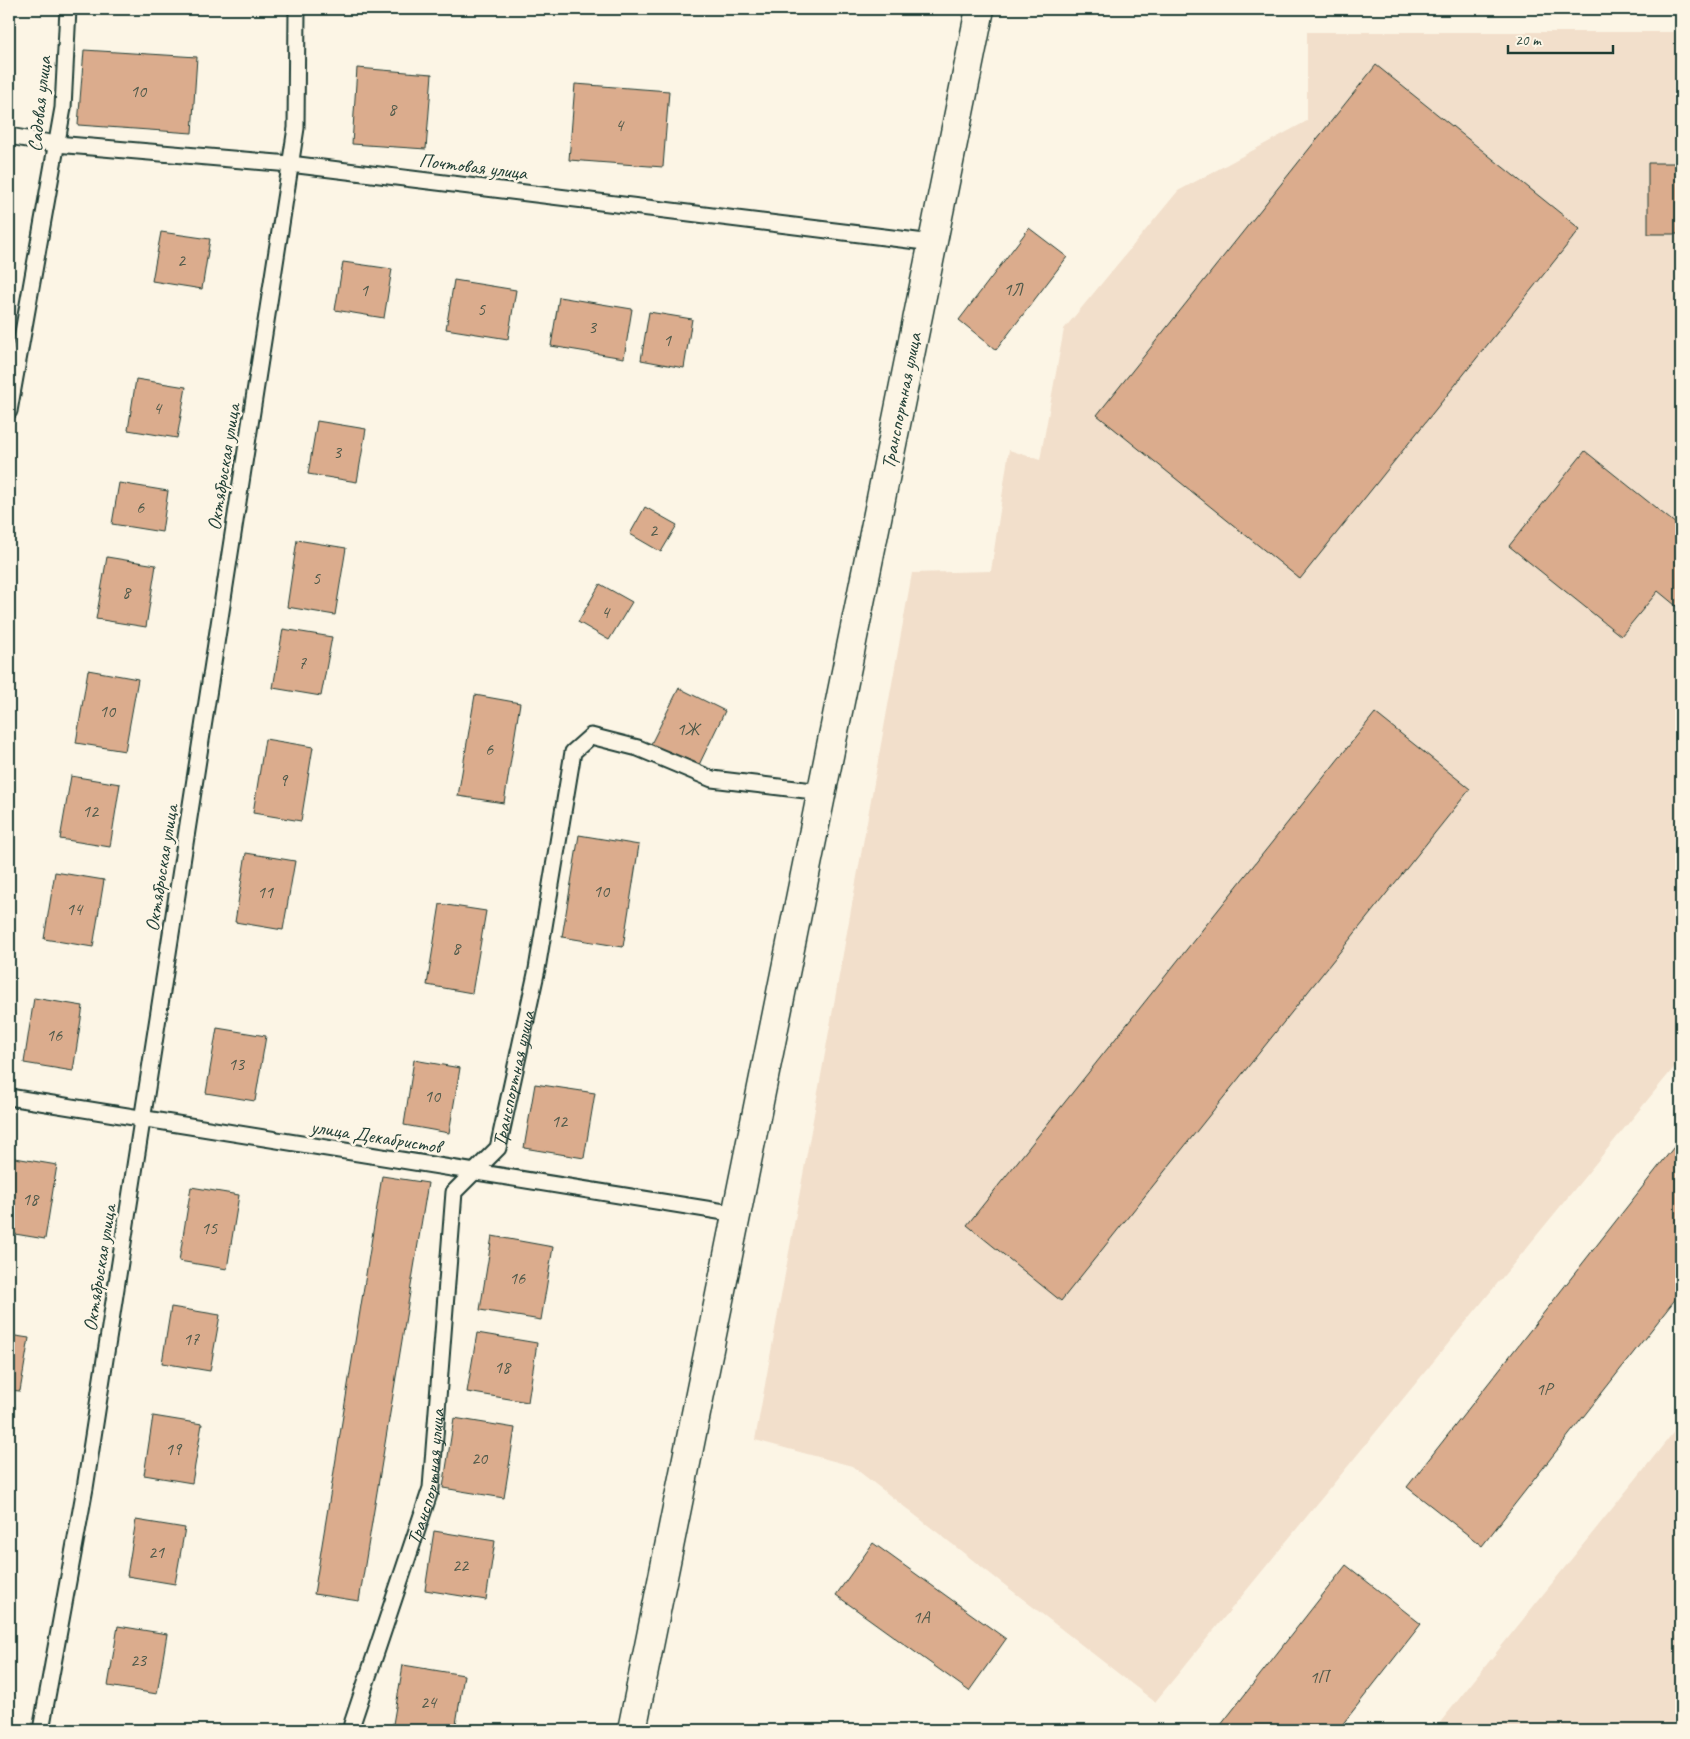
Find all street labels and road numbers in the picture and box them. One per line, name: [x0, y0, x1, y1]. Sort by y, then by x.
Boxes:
street label: Садовая улица: [22, 54, 57, 153]
street label: Почтовая улица: [417, 147, 530, 186]
street label: Транспортная улица: [875, 330, 927, 471]
street label: Октябрьская улица: [201, 400, 246, 532]
street label: Октябрьская улица: [139, 801, 184, 933]
street label: Транспортная улица: [487, 1007, 541, 1149]
street label: улица Декабристов: [308, 1114, 446, 1160]
street label: Октябрьская улица: [77, 1201, 122, 1333]
street label: Транспортная улица: [401, 1407, 450, 1548]

